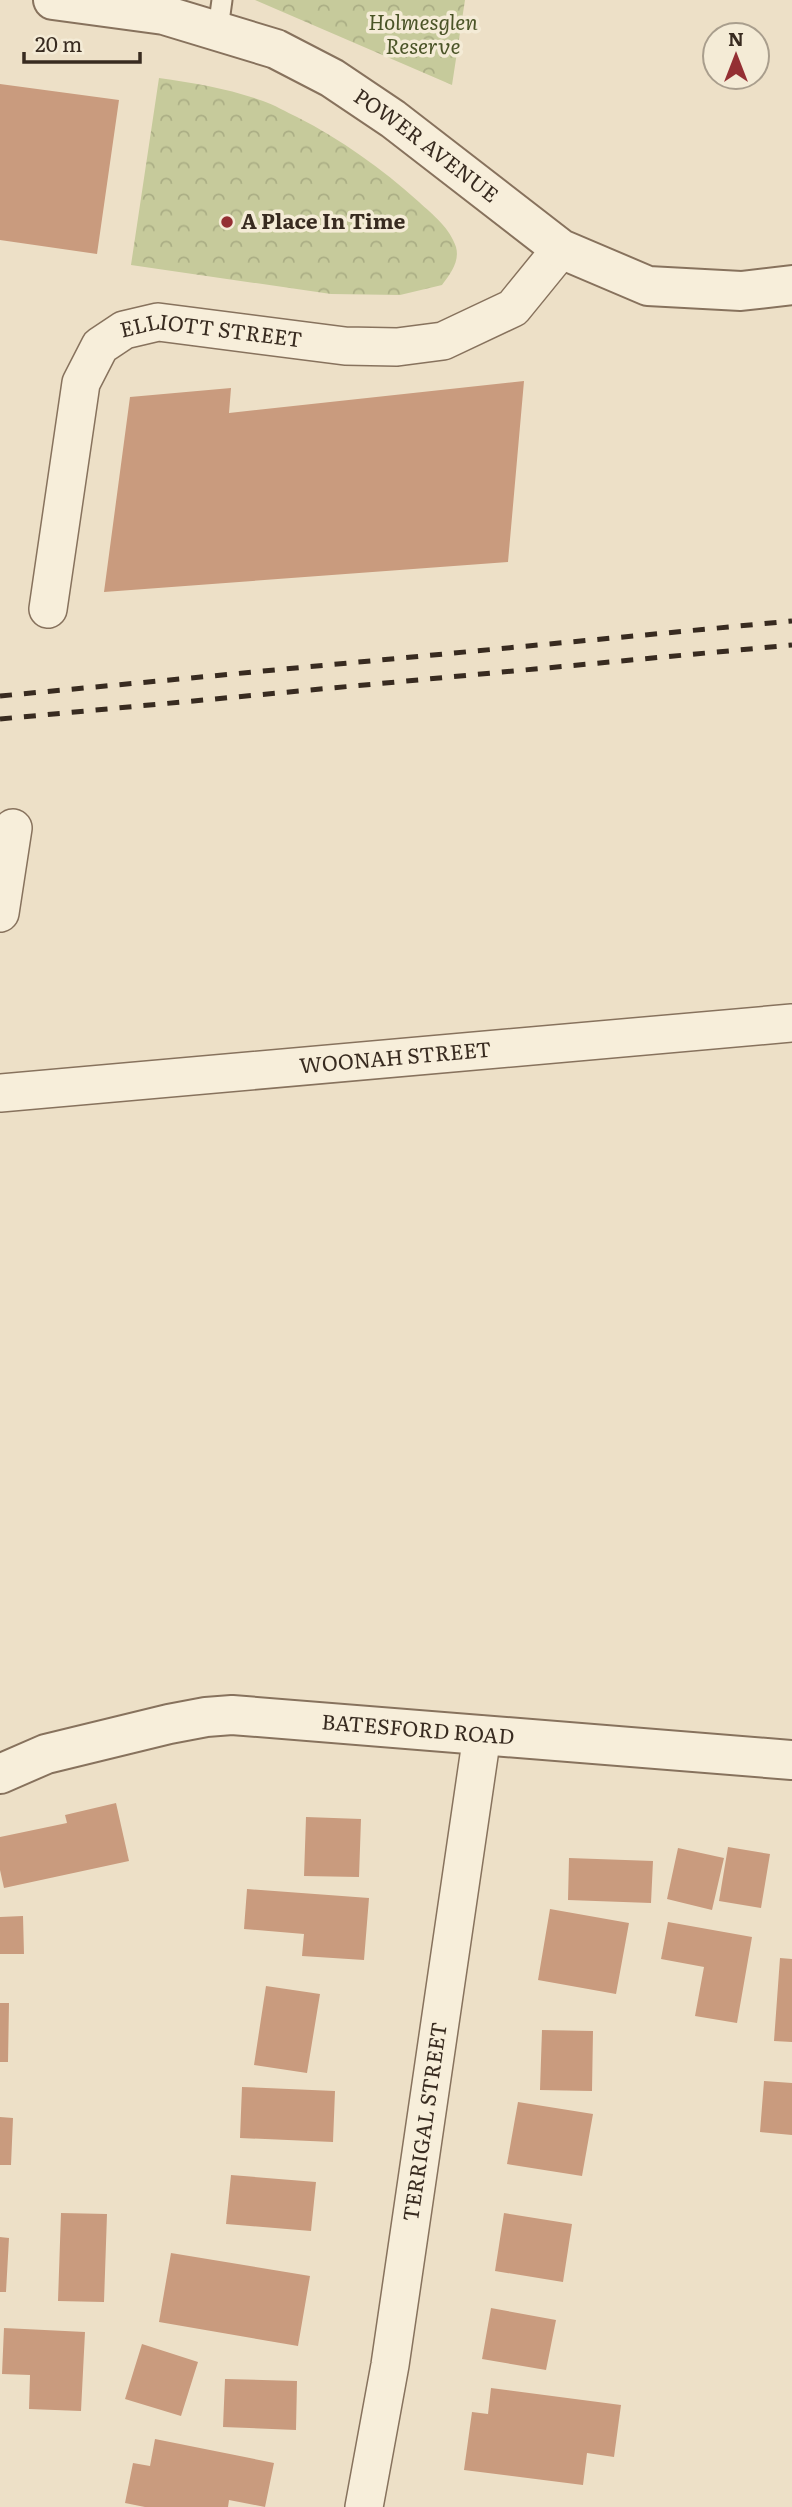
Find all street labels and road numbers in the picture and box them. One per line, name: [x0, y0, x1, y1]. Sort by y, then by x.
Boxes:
street label: POWER AVENUE: [349, 79, 506, 208]
street label: ELLIOTT STREET: [116, 304, 304, 353]
street label: WOONAH STREET: [298, 1032, 493, 1079]
street label: BATESFORD ROAD: [320, 1704, 516, 1751]
street label: TERRIGAL STREET: [393, 2020, 453, 2223]

